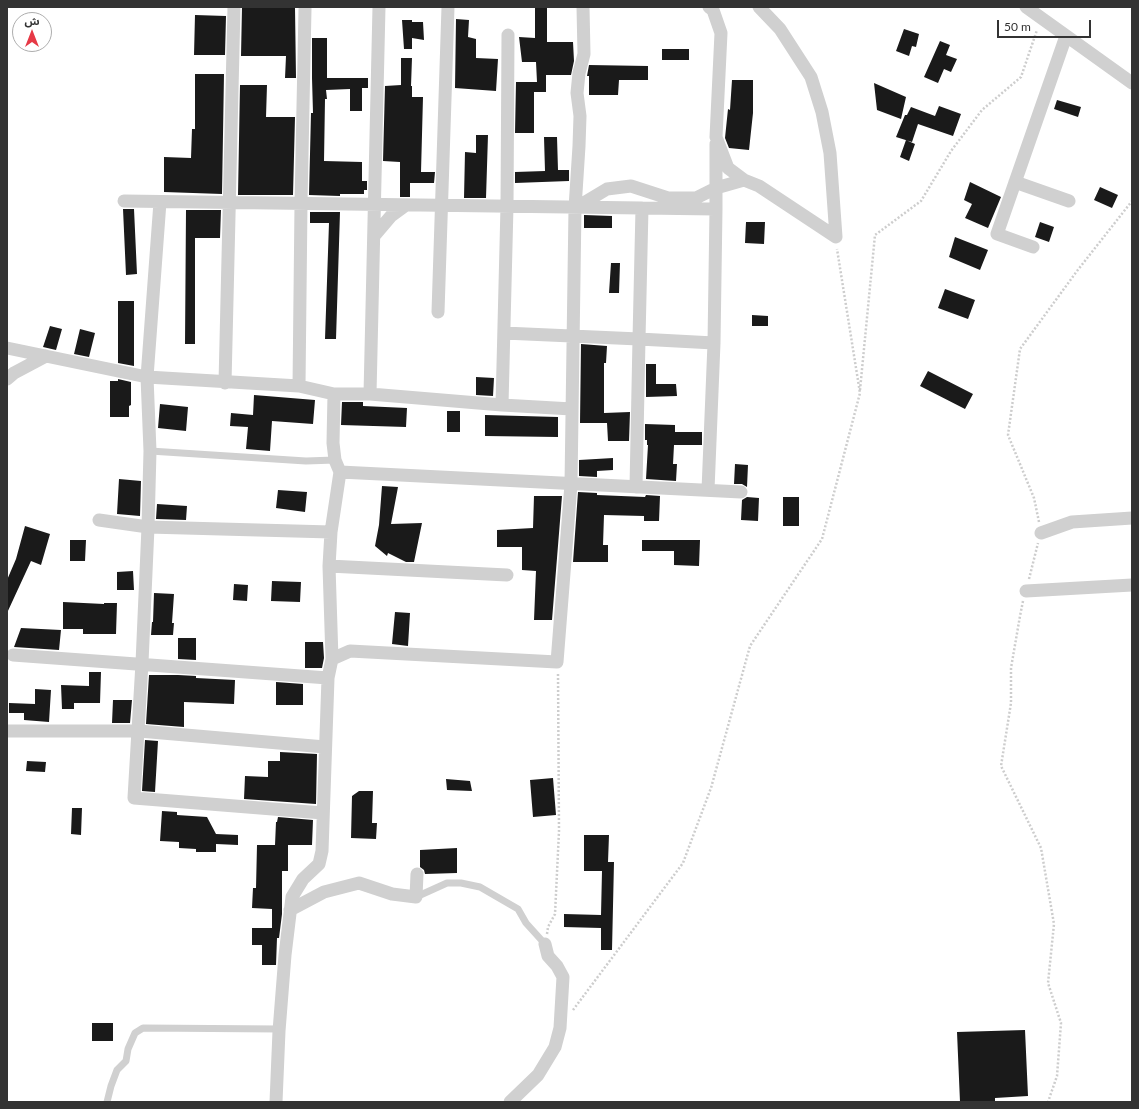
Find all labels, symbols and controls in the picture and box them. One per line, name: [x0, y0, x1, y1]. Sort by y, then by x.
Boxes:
north arrow: [12, 12, 52, 52]
scale bar: [999, 12, 1093, 38]
text: ش: [24, 14, 40, 27]
text: 50 m: [1004, 19, 1031, 34]

